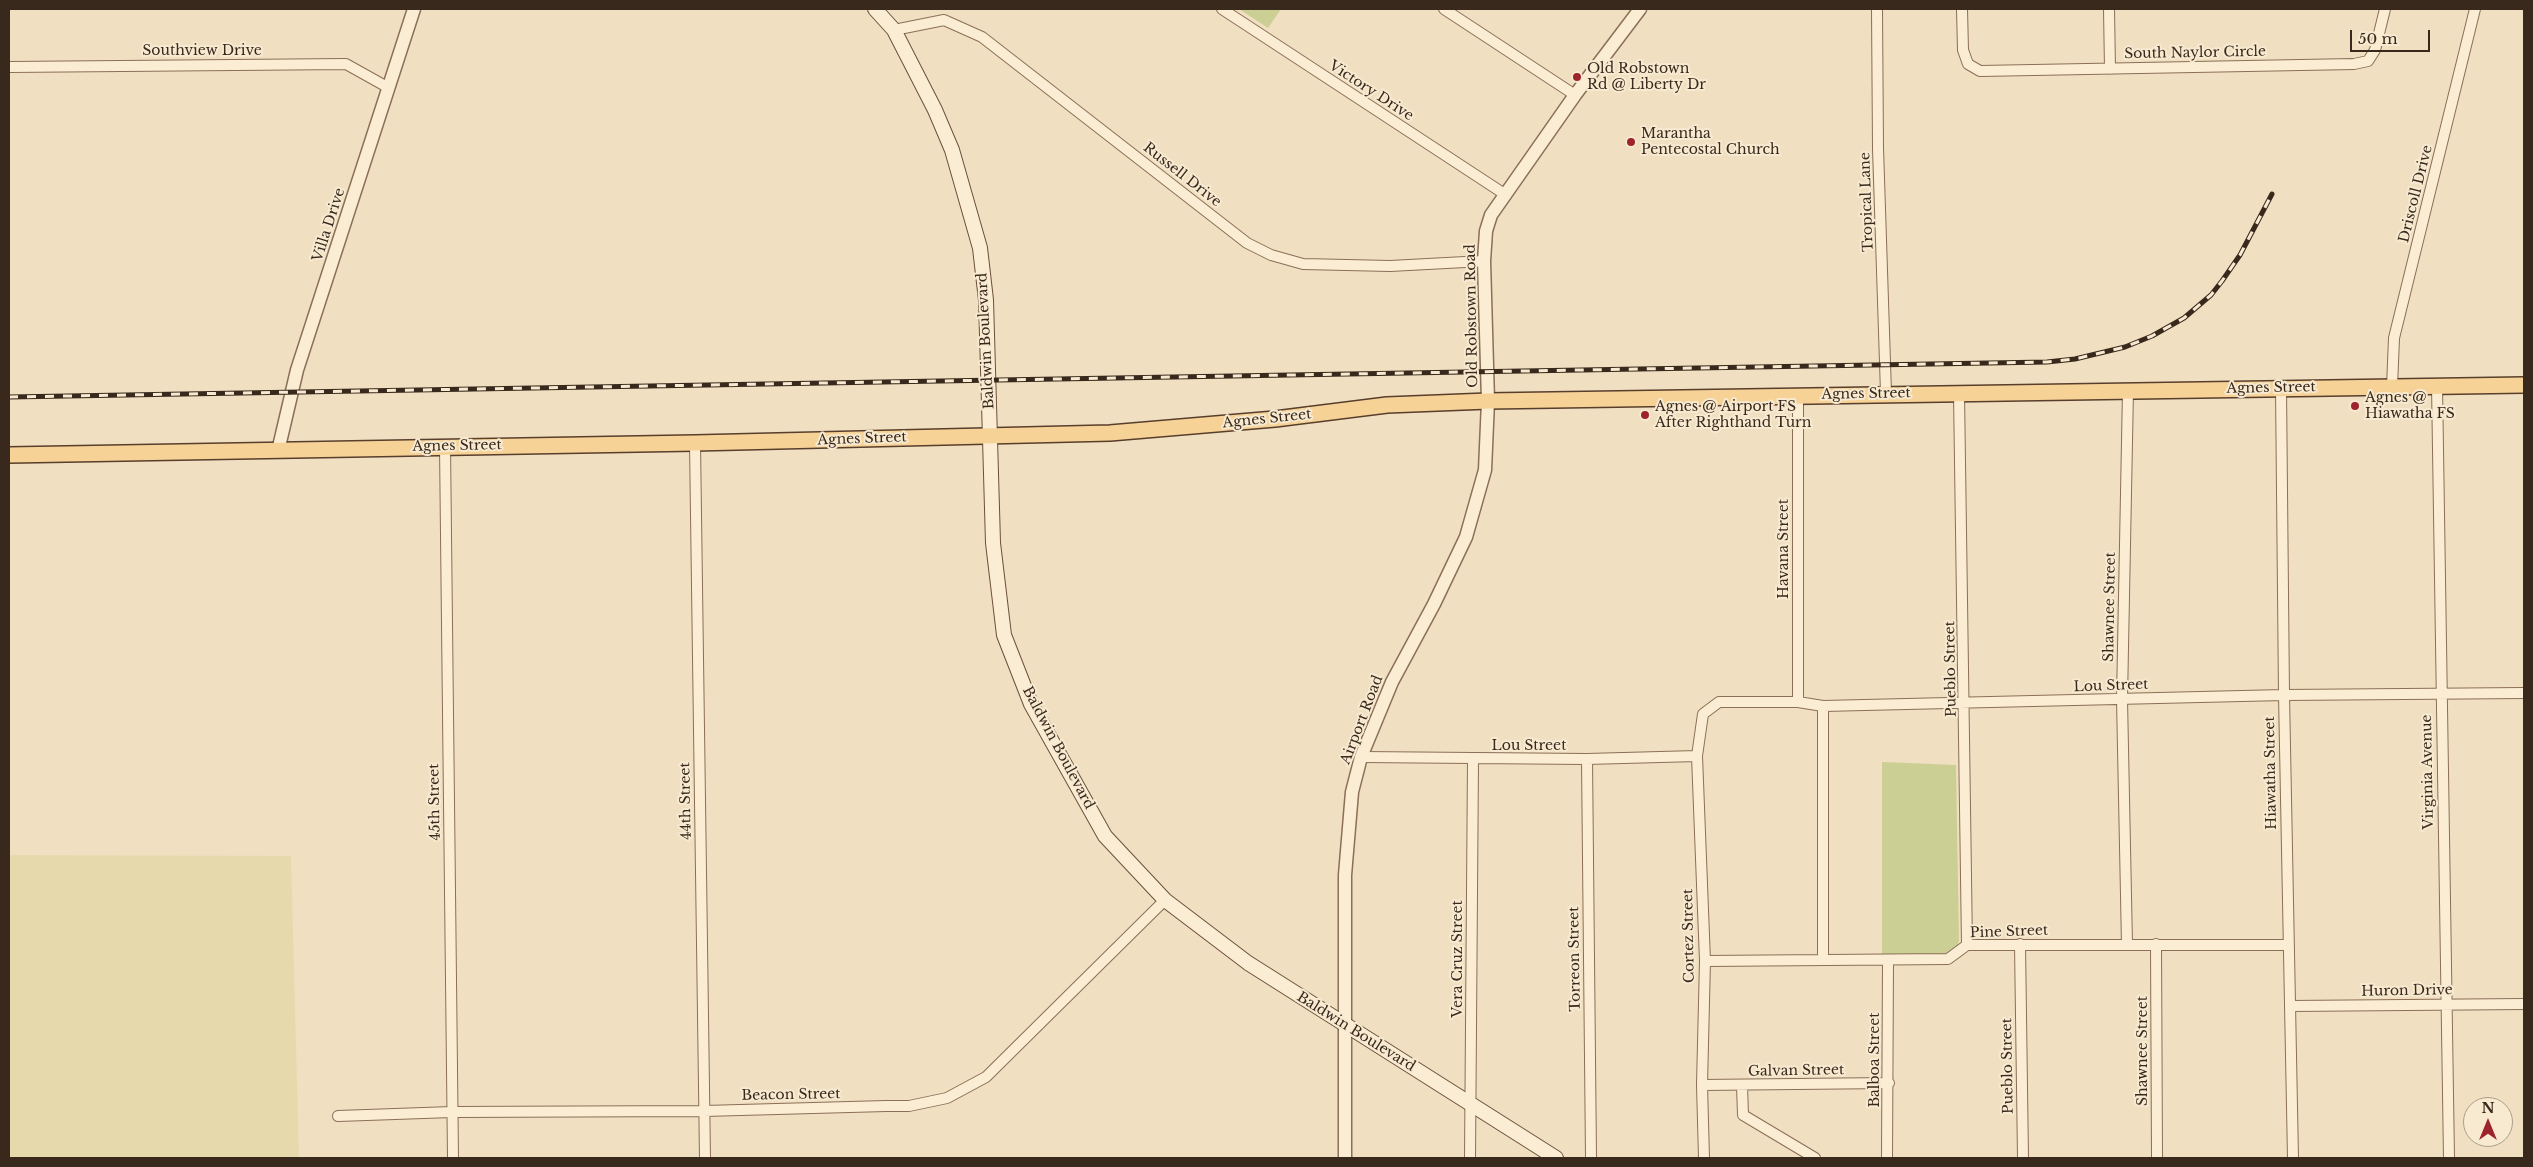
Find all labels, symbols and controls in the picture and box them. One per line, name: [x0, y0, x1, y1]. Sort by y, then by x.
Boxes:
scale bar: [2353, 20, 2433, 52]
text: 50 m: [2358, 29, 2398, 48]
street label: Southview Drive: [142, 43, 262, 59]
street label: South Naylor Circle: [2124, 43, 2266, 63]
street label: Victory Drive: [1326, 57, 1416, 125]
place label: Old Robstown Rd @ Liberty Dr: [1587, 61, 1706, 94]
marker: Old Robstown Rd @ Liberty Dr: [1571, 71, 1583, 83]
place label: Marantha Pentecostal Church: [1641, 126, 1780, 158]
marker: Marantha Pentecostal Church: [1625, 136, 1637, 148]
street label: Russell Drive: [1140, 139, 1224, 211]
street label: Driscoll Drive: [2396, 143, 2436, 245]
street label: Tropical Lane: [1857, 152, 1877, 252]
street label: Villa Drive: [309, 186, 349, 264]
street label: Old Robstown Road: [1462, 244, 1482, 388]
street label: Baldwin Boulevard: [974, 272, 998, 410]
street label: Agnes Street: [2226, 379, 2316, 397]
street label: Agnes Street: [1821, 385, 1911, 403]
place label: Agnes @ Hiawatha FS: [2365, 390, 2455, 422]
place label: Agnes @ Airport FS After Righthand Turn: [1655, 399, 1811, 432]
marker: Agnes @ Hiawatha FS: [2349, 400, 2361, 412]
street label: Agnes Street: [1222, 406, 1312, 432]
marker: Agnes @ Airport FS After Righthand Turn: [1639, 409, 1651, 421]
street label: Agnes Street: [817, 429, 907, 449]
street label: Agnes Street: [412, 437, 502, 455]
street label: Havana Street: [1776, 499, 1792, 599]
street label: Shawnee Street: [2101, 552, 2119, 662]
street label: Pueblo Street: [1942, 621, 1960, 717]
street label: Airport Road: [1337, 673, 1387, 767]
street label: Lou Street: [2073, 676, 2149, 696]
street label: Baldwin Boulevard: [1019, 684, 1097, 812]
street label: Virginia Avenue: [2419, 714, 2437, 830]
street label: Hiawatha Street: [2262, 716, 2280, 830]
street label: Lou Street: [1492, 738, 1566, 754]
street label: 44th Street: [677, 762, 695, 840]
street label: 45th Street: [426, 763, 444, 841]
street label: Cortez Street: [1680, 889, 1698, 983]
street label: Vera Cruz Street: [1450, 900, 1466, 1018]
street label: Torreon Street: [1566, 906, 1584, 1012]
street label: Pine Street: [1970, 922, 2048, 942]
street label: Huron Drive: [2361, 982, 2453, 1000]
street label: Baldwin Boulevard: [1294, 989, 1418, 1075]
street label: Shawnee Street: [2135, 996, 2151, 1106]
street label: Balboa Street: [1867, 1012, 1883, 1108]
street label: Pueblo Street: [1999, 1018, 2017, 1114]
street label: Galvan Street: [1748, 1062, 1844, 1080]
street label: Beacon Street: [741, 1086, 841, 1104]
north arrow: [2463, 1097, 2513, 1147]
text: N: [2481, 1099, 2495, 1117]

